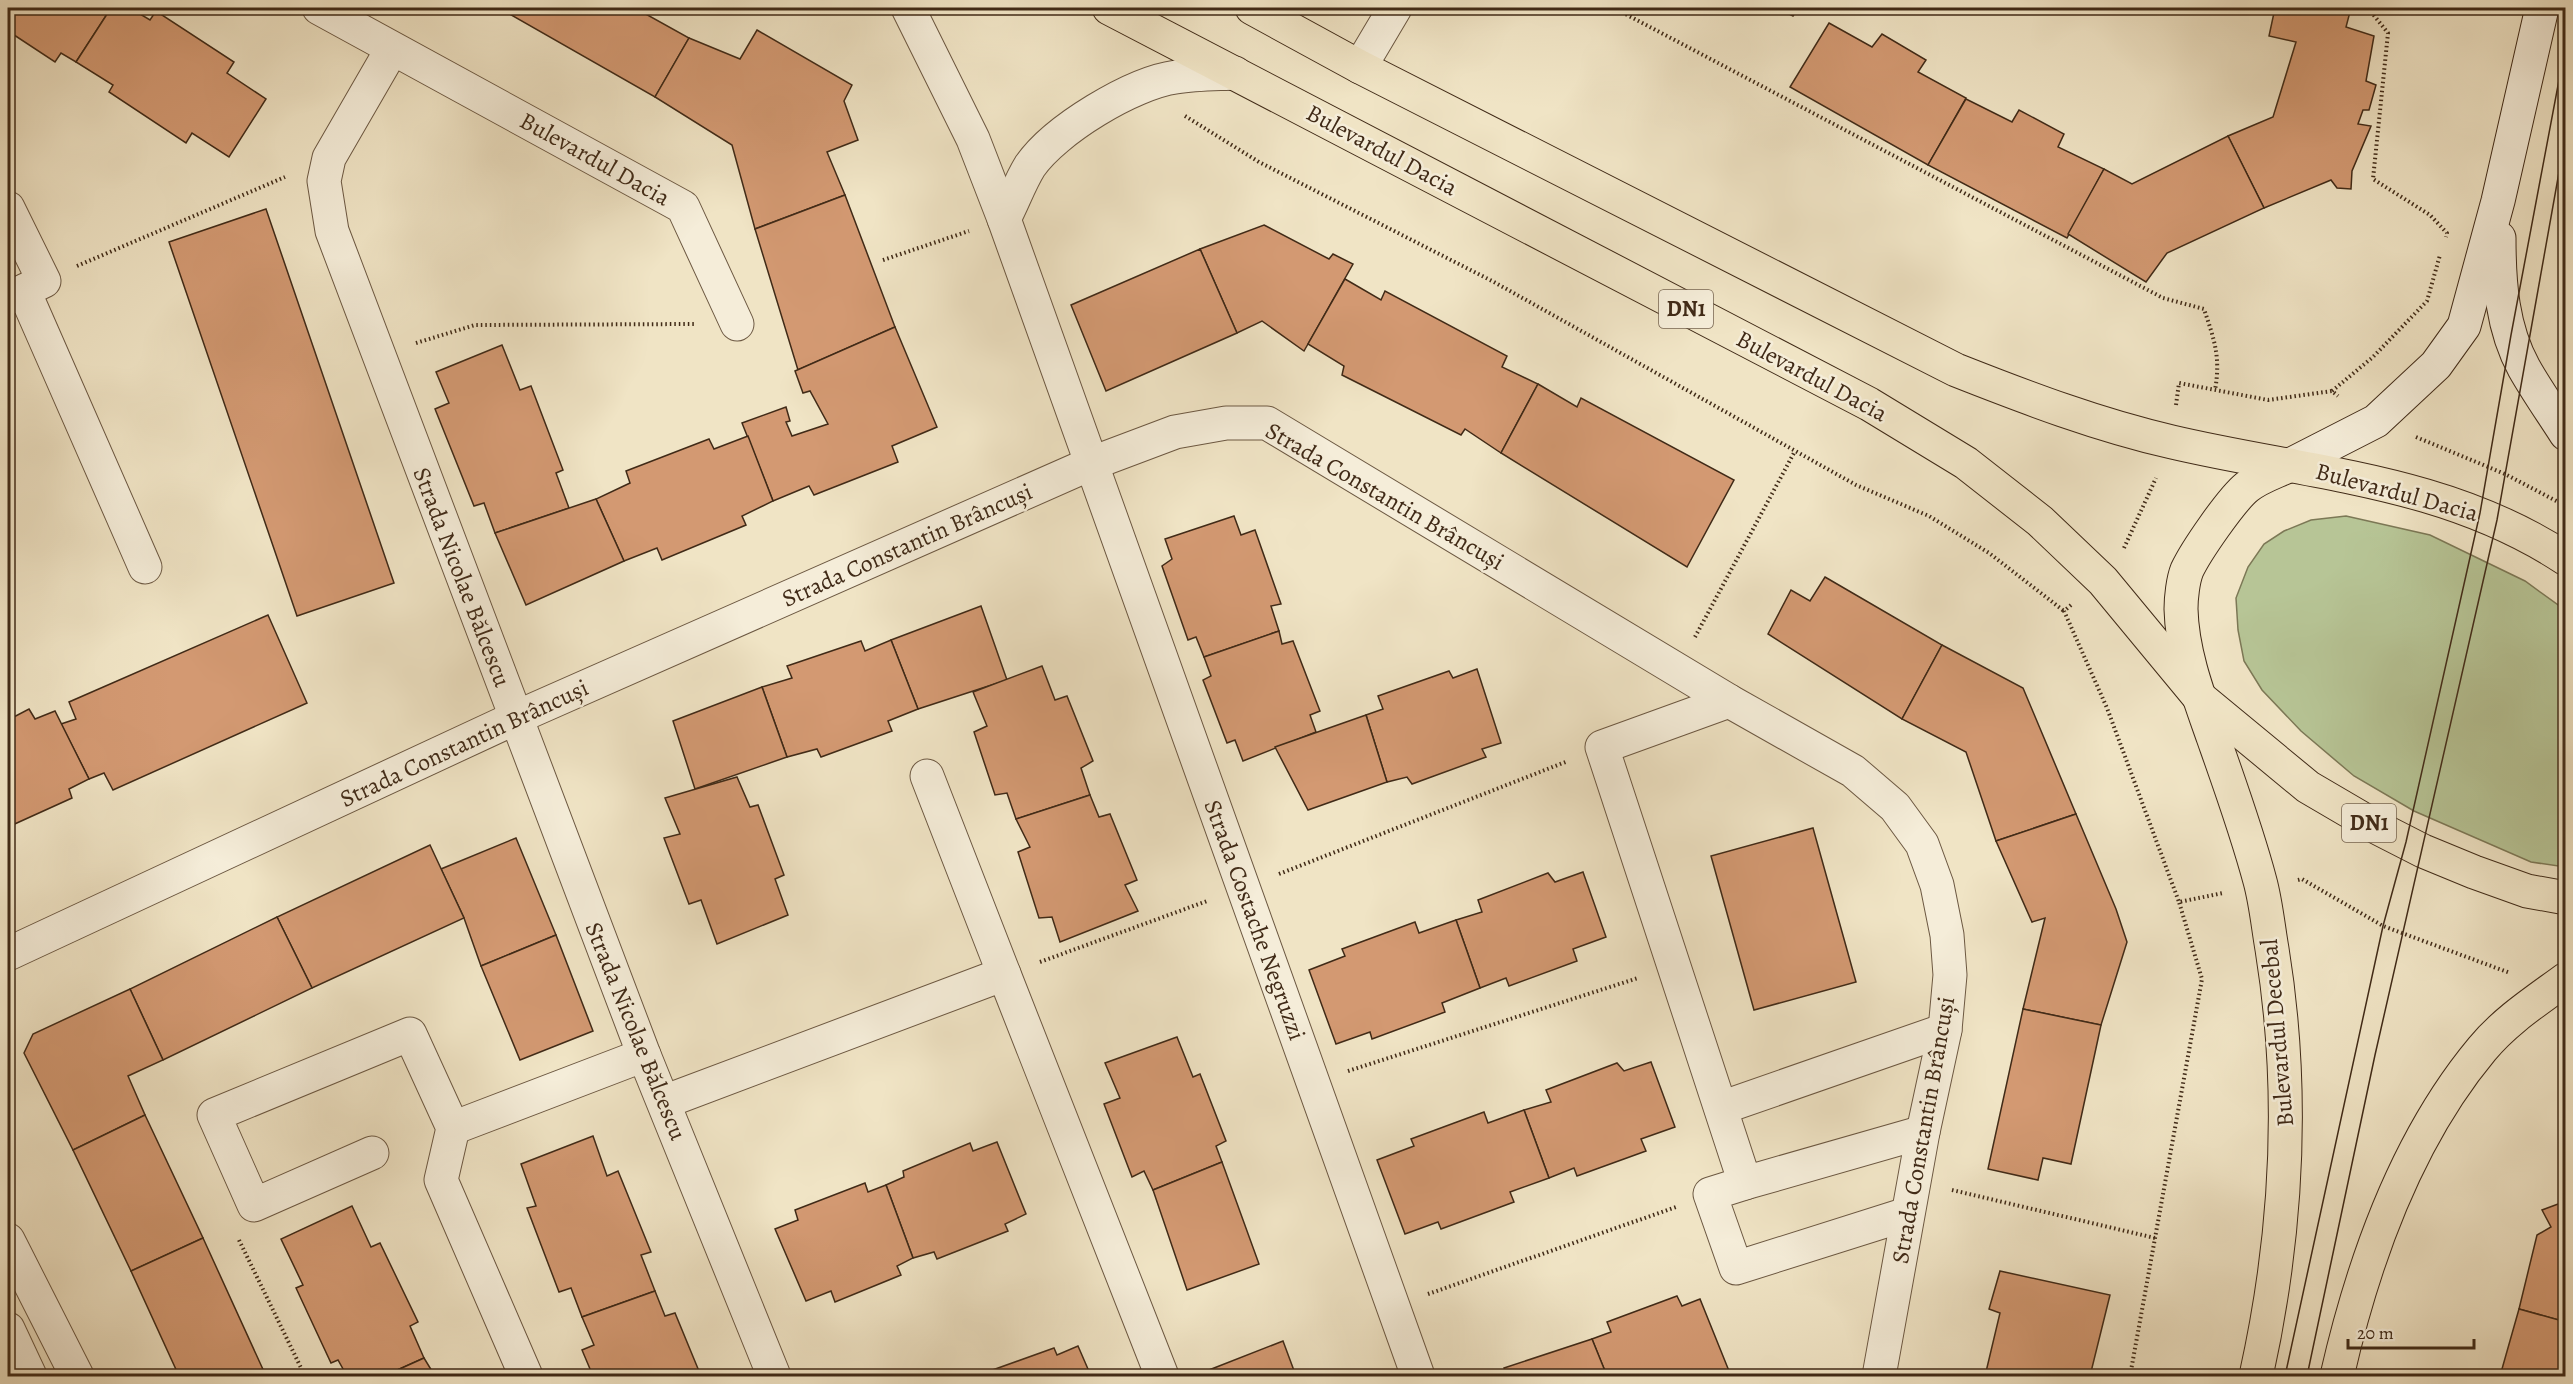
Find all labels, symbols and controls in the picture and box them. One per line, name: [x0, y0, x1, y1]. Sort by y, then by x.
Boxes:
street label: Bulevardul Dacia: [1301, 97, 1464, 204]
street label: Bulevardul Dacia: [514, 105, 677, 214]
road number: DN1: [1659, 290, 1713, 328]
street label: Bulevardul Dacia: [1731, 323, 1894, 430]
street label: Strada Constantin Brâncuși: [1260, 414, 1510, 578]
street label: Bulevardul Dacia: [2312, 455, 2483, 529]
street label: Strada Nicolae Bălcescu: [405, 463, 519, 691]
street label: Strada Constantin Brâncuși: [777, 475, 1037, 615]
street label: Strada Constantin Brâncuși: [335, 671, 593, 815]
street label: Strada Costache Negruzzi: [1197, 795, 1313, 1045]
road number: DN1: [2342, 804, 2396, 842]
street label: Strada Nicolae Bălcescu: [578, 917, 694, 1145]
street label: Bulevardul Decebal: [2253, 938, 2301, 1128]
street label: Strada Constantin Brâncuși: [1884, 994, 1962, 1266]
scale bar: [2348, 1312, 2474, 1350]
text: 20 m: [2357, 1321, 2394, 1345]

